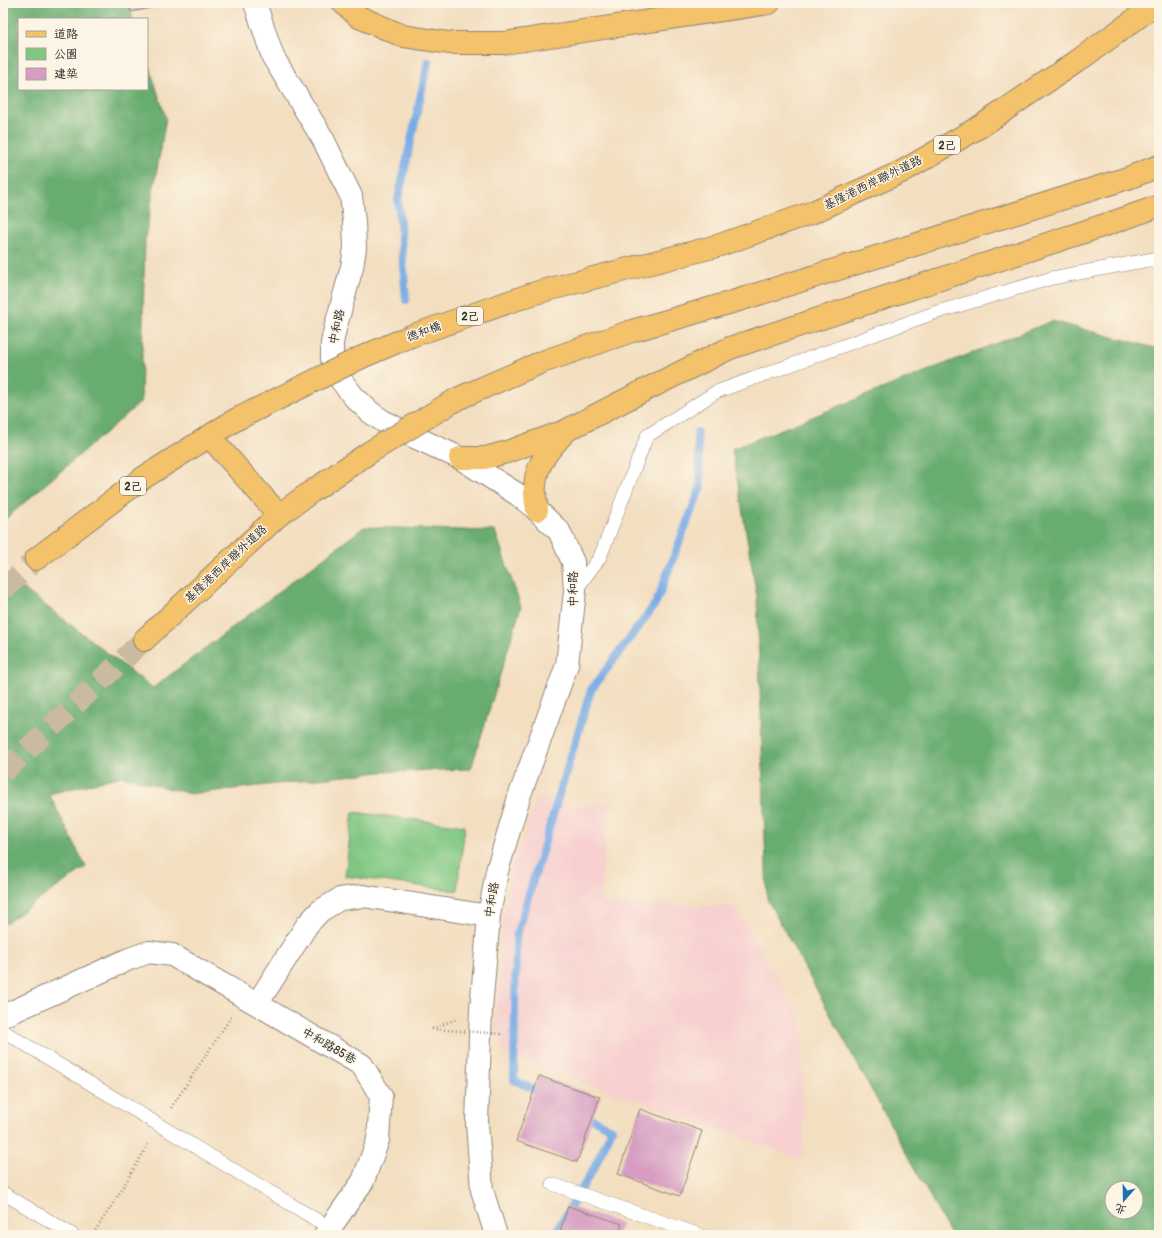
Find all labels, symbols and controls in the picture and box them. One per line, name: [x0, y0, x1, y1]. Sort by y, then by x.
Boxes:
legend: [18, 18, 148, 90]
text: 道路: [54, 27, 78, 42]
text: 公園: [54, 47, 78, 62]
text: 建築: [54, 67, 78, 82]
road number: 2己: [934, 136, 960, 154]
street label: 基隆港西岸聯外道路: [821, 153, 925, 213]
road number: 2己: [457, 307, 483, 325]
street label: 中和路: [326, 308, 348, 346]
street label: 德和橋: [405, 319, 443, 345]
road number: 2己: [120, 477, 146, 495]
street label: 基隆港西岸聯外道路: [181, 522, 271, 606]
street label: 中和路: [566, 571, 581, 607]
street label: 中和路: [482, 881, 502, 919]
street label: 中和路85巷: [299, 1024, 359, 1068]
north arrow: [1104, 1180, 1144, 1220]
text: 北: [1113, 1201, 1128, 1217]

